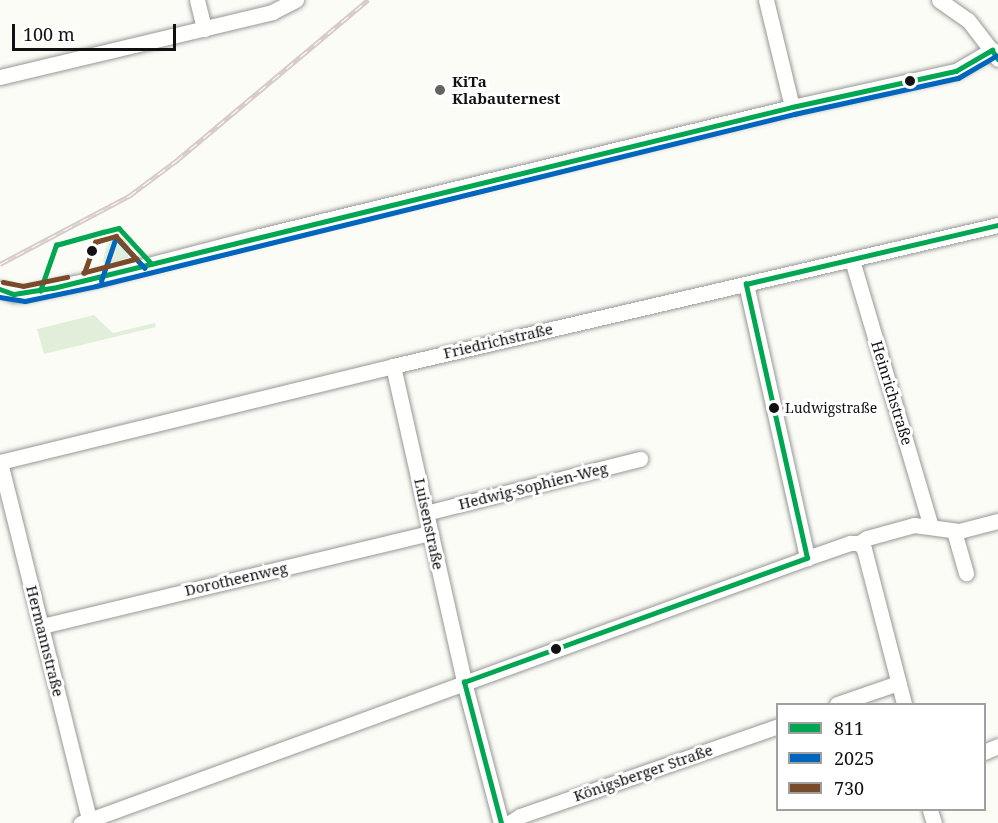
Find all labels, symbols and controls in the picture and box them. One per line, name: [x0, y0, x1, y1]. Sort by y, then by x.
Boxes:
scale bar: [15, 12, 178, 50]
text: 100 m: [23, 22, 75, 46]
place label: KiTa Klabauternest: [452, 72, 560, 107]
unlabelled marker: [904, 75, 916, 87]
marker: KiTa Klabauternest: [433, 83, 447, 97]
unlabelled marker: [86, 245, 98, 257]
street label: Friedrichstraße: [442, 320, 554, 362]
street label: Heinrichstraße: [868, 339, 916, 447]
place label: Ludwigstraße: [785, 400, 877, 416]
marker: Ludwigstraße: [768, 402, 780, 414]
street label: Hedwig-Sophien-Weg: [457, 459, 609, 513]
street label: Luisenstraße: [411, 477, 447, 571]
street label: Dorotheenweg: [183, 558, 289, 600]
street label: Hermannstraße: [22, 584, 68, 698]
unlabelled marker: [550, 643, 562, 655]
legend: [776, 703, 986, 811]
text: 811: [834, 716, 864, 740]
street label: Königsberger Straße: [571, 741, 715, 805]
text: 2025: [834, 746, 874, 770]
text: 730: [834, 776, 864, 800]

